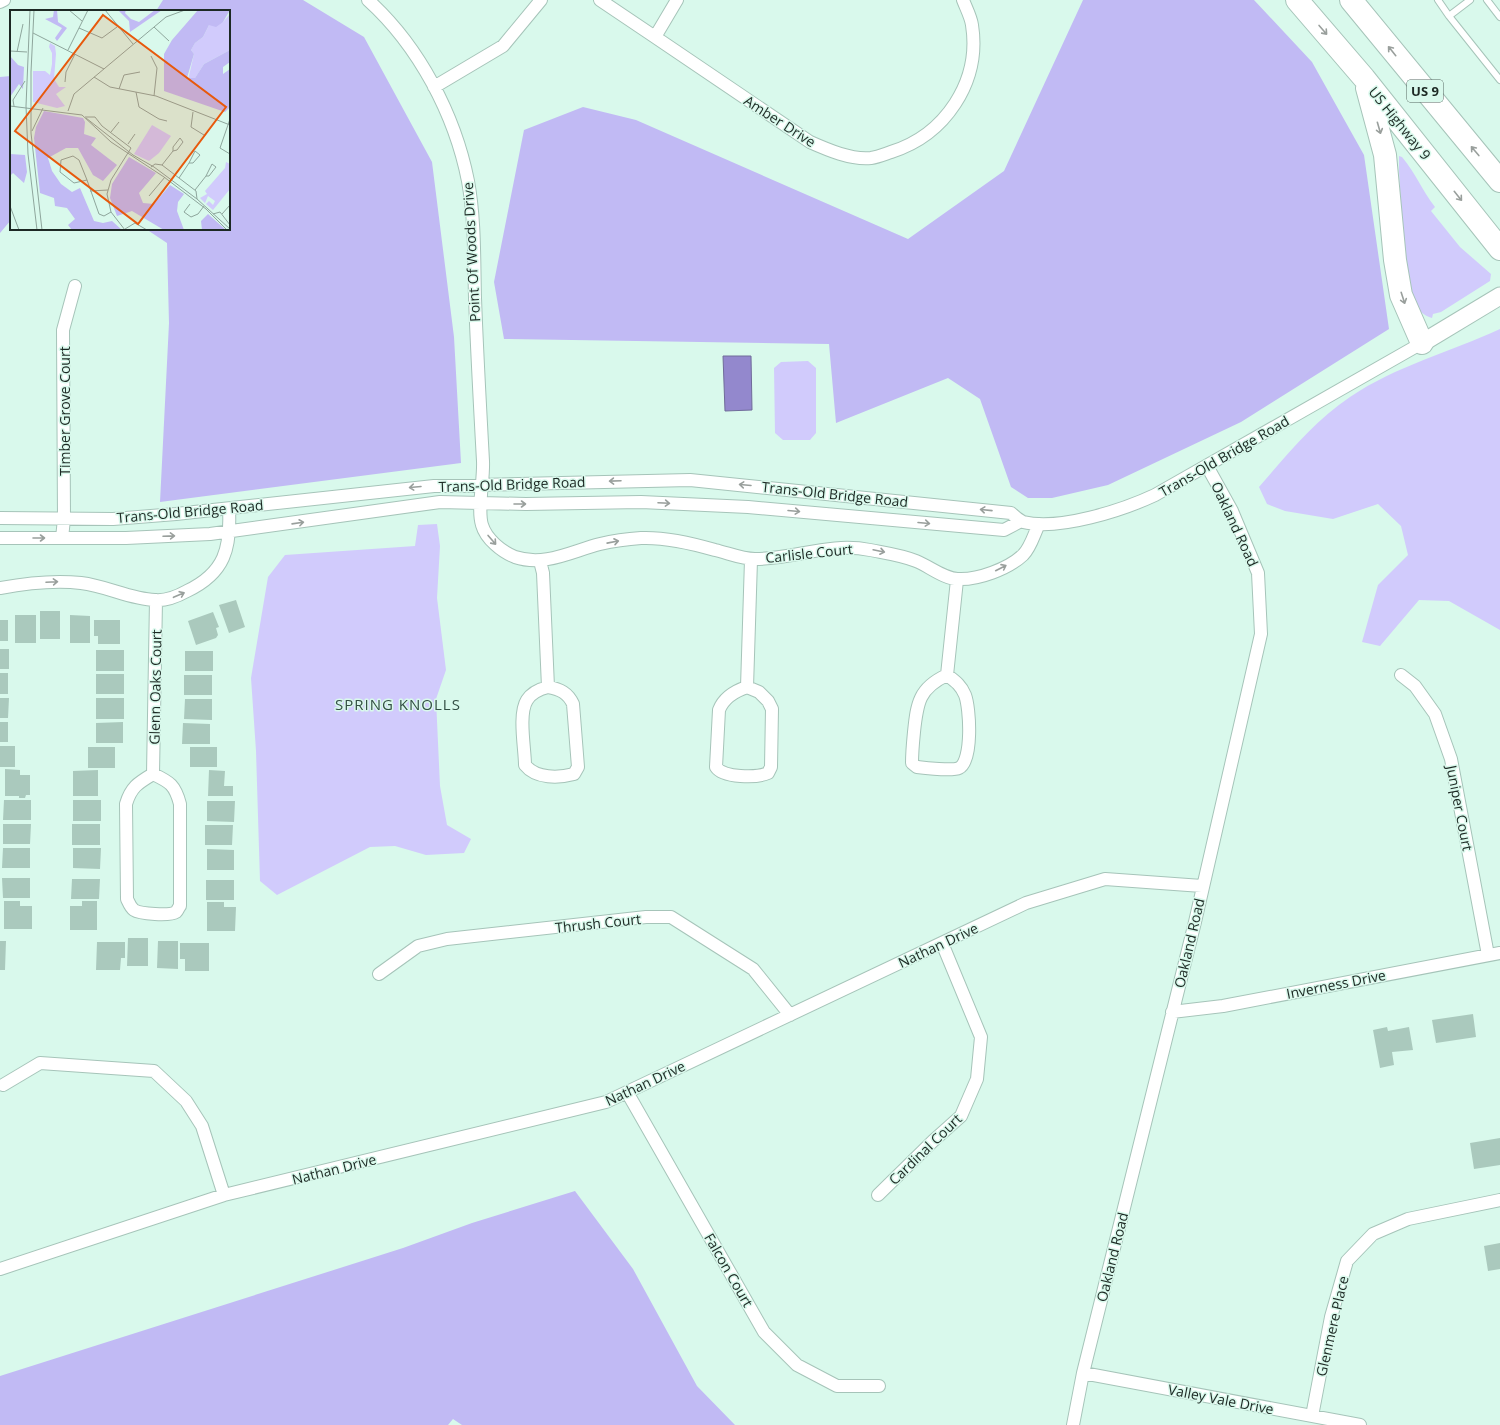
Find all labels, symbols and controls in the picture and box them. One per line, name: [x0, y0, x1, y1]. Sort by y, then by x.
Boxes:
inset map: [10, 10, 230, 230]
one-way arrow: [1318, 24, 1327, 35]
one-way arrow: [1388, 46, 1397, 56]
road number: US 9: [1407, 80, 1443, 102]
street label: US Highway 9: [1365, 82, 1435, 164]
street label: Amber Drive: [740, 91, 820, 151]
one-way arrow: [1376, 122, 1383, 135]
one-way arrow: [1471, 146, 1480, 156]
street label: Point Of Woods Drive: [458, 182, 484, 322]
one-way arrow: [1453, 190, 1462, 201]
one-way arrow: [1400, 292, 1407, 305]
street label: Timber Grove Court: [55, 346, 74, 476]
street label: Trans-Old Bridge Road: [1156, 411, 1292, 501]
street label: Trans-Old Bridge Road: [438, 472, 586, 496]
one-way arrow: [609, 477, 622, 485]
street label: Trans-Old Bridge Road: [761, 477, 909, 511]
street label: Oakland Road: [1207, 479, 1263, 569]
one-way arrow: [739, 481, 752, 488]
one-way arrow: [409, 484, 422, 491]
street label: Trans-Old Bridge Road: [116, 495, 264, 527]
one-way arrow: [513, 500, 526, 508]
one-way arrow: [657, 500, 670, 507]
one-way arrow: [980, 506, 993, 514]
one-way arrow: [787, 508, 800, 515]
one-way arrow: [291, 519, 304, 527]
one-way arrow: [917, 519, 930, 526]
one-way arrow: [162, 532, 175, 539]
one-way arrow: [32, 534, 45, 542]
one-way arrow: [487, 534, 496, 545]
one-way arrow: [606, 538, 619, 546]
street label: Carlisle Court: [764, 539, 854, 567]
one-way arrow: [872, 548, 885, 556]
one-way arrow: [995, 564, 1007, 571]
one-way arrow: [45, 578, 58, 585]
one-way arrow: [173, 590, 185, 598]
street label: Glenn Oaks Court: [144, 629, 166, 745]
district label: SPRING KNOLLS: [335, 694, 461, 714]
street label: Juniper Court: [1442, 762, 1478, 852]
street label: Oakland Road: [1169, 896, 1209, 990]
street label: Thrush Court: [554, 909, 642, 937]
street label: Nathan Drive: [895, 918, 981, 972]
street label: Inverness Drive: [1285, 965, 1387, 1003]
street label: Nathan Drive: [602, 1056, 688, 1110]
street label: Cardinal Court: [884, 1109, 966, 1189]
street label: Nathan Drive: [290, 1149, 378, 1189]
street label: Oakland Road: [1092, 1210, 1132, 1304]
street label: Falcon Court: [700, 1230, 758, 1310]
street label: Glenmere Place: [1311, 1274, 1353, 1378]
street label: Valley Vale Drive: [1167, 1379, 1276, 1419]

